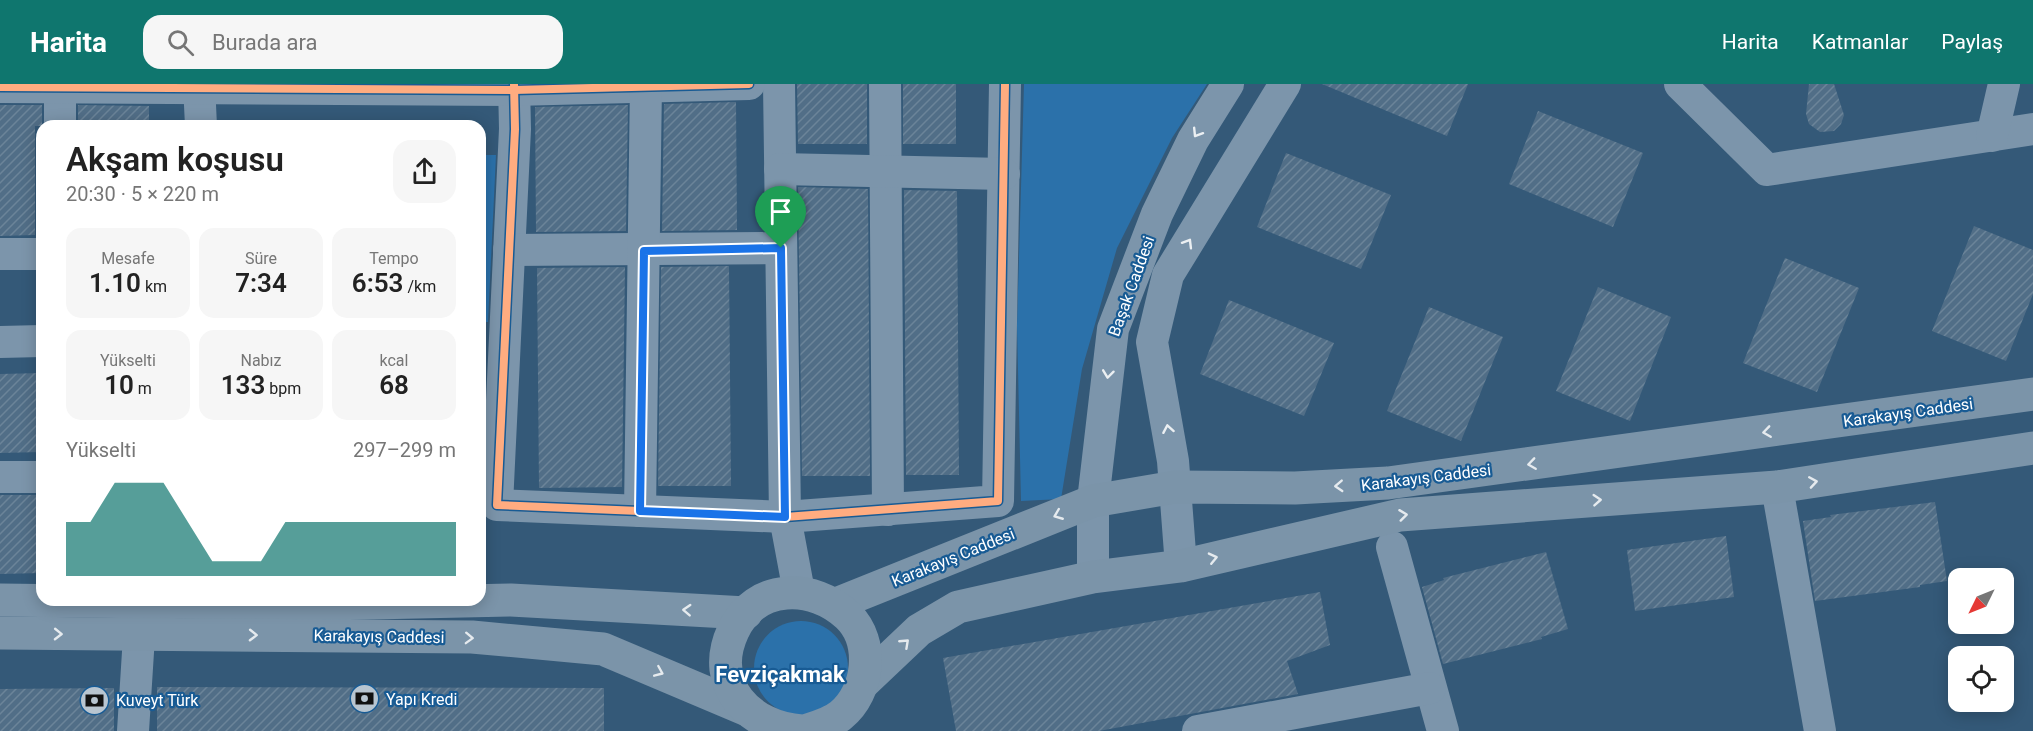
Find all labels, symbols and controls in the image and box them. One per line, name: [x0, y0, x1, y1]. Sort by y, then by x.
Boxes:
search box: [143, 15, 563, 69]
text: Harita: [30, 26, 107, 59]
icon: search: [164, 26, 197, 59]
text: Burada ara: [212, 30, 318, 55]
text: Harita: [1722, 30, 1779, 54]
text: Katmanlar: [1812, 30, 1908, 54]
text: Paylaş: [1941, 30, 2003, 54]
one-way arrow: [1193, 127, 1204, 138]
text: Akşam koşusu: [66, 140, 284, 179]
button: share: [393, 140, 456, 203]
text: 20:30 · 5 × 220 m: [66, 182, 219, 206]
pin: [755, 186, 806, 248]
icon: arrive: [764, 195, 797, 228]
street label: Başak Caddesi: [1104, 233, 1158, 339]
one-way arrow: [1181, 239, 1193, 249]
text: Mesafe: [101, 249, 155, 268]
text: Süre: [245, 249, 277, 268]
text: Tempo: [369, 249, 419, 268]
text: 1.10: [89, 268, 141, 298]
text: 7:34: [235, 268, 287, 298]
text: 6:53: [352, 268, 403, 298]
text: km: [141, 277, 167, 296]
text: /km: [403, 277, 436, 296]
text: Yükselti: [100, 351, 156, 370]
text: Nabız: [241, 351, 282, 370]
text: kcal: [380, 351, 408, 370]
one-way arrow: [1102, 369, 1114, 378]
text: 10: [104, 370, 134, 400]
text: 133: [221, 370, 265, 400]
text: 68: [379, 370, 409, 400]
text: m: [134, 379, 152, 398]
text: bpm: [265, 379, 301, 398]
street label: Karakayış Caddesi: [1842, 394, 1974, 431]
one-way arrow: [1162, 424, 1174, 434]
one-way arrow: [1763, 425, 1772, 437]
text: Yükselti: [66, 438, 136, 462]
text: 297–299 m: [353, 438, 456, 462]
one-way arrow: [1528, 457, 1537, 470]
street label: Karakayış Caddesi: [1360, 460, 1492, 495]
one-way arrow: [1807, 476, 1817, 489]
one-way arrow: [1334, 480, 1343, 493]
one-way arrow: [1593, 494, 1602, 507]
one-way arrow: [1053, 508, 1064, 520]
one-way arrow: [1398, 509, 1408, 522]
street label: Karakayış Caddesi: [889, 524, 1017, 591]
one-way arrow: [1208, 553, 1218, 566]
north arrow: [1948, 568, 2014, 634]
map controls: [1948, 568, 2014, 712]
one-way arrow: [683, 603, 692, 616]
street label: Karakayış Caddesi: [313, 626, 445, 647]
one-way arrow: [54, 628, 63, 640]
one-way arrow: [249, 629, 258, 641]
one-way arrow: [465, 631, 474, 644]
one-way arrow: [897, 640, 908, 651]
button: locate: [1948, 646, 2014, 712]
district label: Fevziçakmak: [715, 662, 845, 687]
one-way arrow: [653, 665, 664, 677]
bank icon: Yapı Kredi: [349, 683, 381, 715]
bank icon: Kuveyt Türk: [79, 684, 111, 716]
place label: Yapı Kredi: [386, 690, 457, 709]
place label: Kuveyt Türk: [116, 691, 199, 710]

